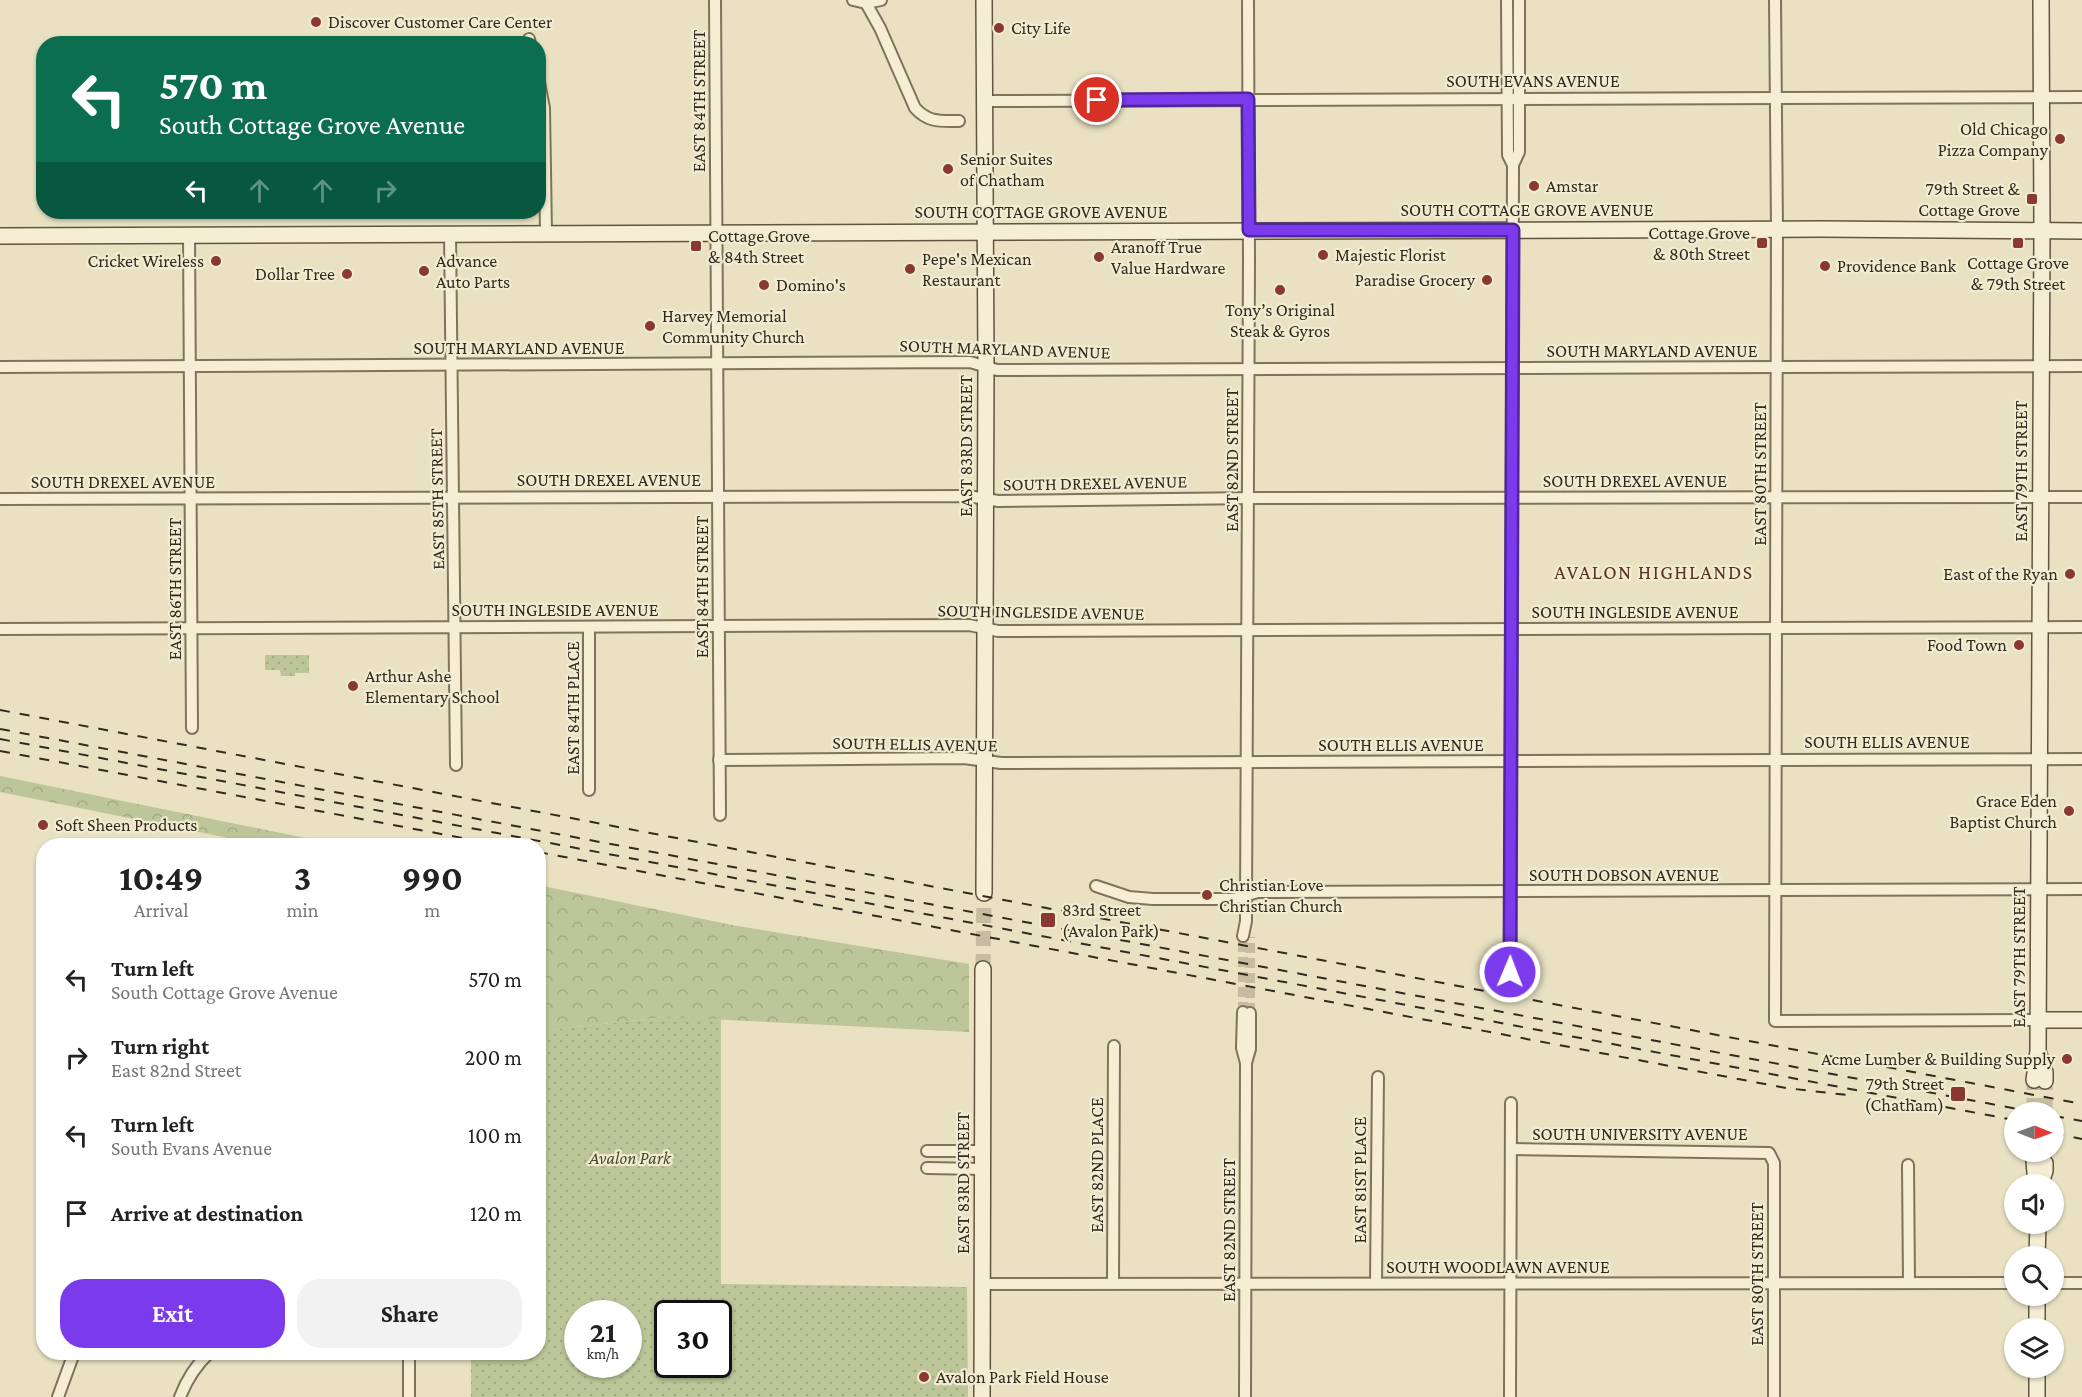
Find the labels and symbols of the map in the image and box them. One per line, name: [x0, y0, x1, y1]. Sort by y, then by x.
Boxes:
place label: Discover Customer Care Center: [328, 12, 553, 32]
marker: Discover Customer Care Center: [309, 15, 323, 29]
place label: City Life: [1011, 18, 1071, 38]
marker: City Life: [992, 21, 1006, 35]
street label: EAST 84TH STREET: [689, 29, 709, 172]
street label: SOUTH EVANS AVENUE: [1446, 71, 1620, 91]
pin: [1071, 74, 1122, 125]
place label: Old Chicago Pizza Company: [1938, 119, 2049, 160]
marker: Old Chicago Pizza Company: [2053, 132, 2067, 146]
place label: Senior Suites of Chatham: [960, 149, 1053, 190]
marker: Senior Suites of Chatham: [941, 162, 955, 176]
place label: Amstar: [1546, 176, 1599, 196]
marker: Amstar: [1527, 179, 1541, 193]
place label: 79th Street & Cottage Grove: [1918, 179, 2020, 220]
marker: 79th Street & Cottage Grove: [2025, 192, 2039, 206]
street label: SOUTH COTTAGE GROVE AVENUE: [1401, 200, 1654, 220]
street label: SOUTH COTTAGE GROVE AVENUE: [915, 202, 1168, 222]
place label: Cottage Grove & 80th Street: [1648, 223, 1751, 264]
place label: Cottage Grove & 84th Street: [708, 226, 810, 267]
marker: Cottage Grove & 80th Street: [1755, 236, 1769, 250]
marker: Cottage Grove & 79th Street: [2011, 236, 2025, 250]
place label: Aranoff True Value Hardware: [1111, 237, 1225, 278]
marker: Cottage Grove & 84th Street: [689, 239, 703, 253]
place label: Majestic Florist: [1335, 245, 1447, 266]
marker: Majestic Florist: [1316, 248, 1330, 262]
place label: Pepe's Mexican Restaurant: [922, 249, 1032, 290]
marker: Aranoff True Value Hardware: [1092, 250, 1106, 264]
place label: Cricket Wireless: [88, 251, 204, 271]
place label: Advance Auto Parts: [436, 251, 510, 292]
place label: Cottage Grove & 79th Street: [1967, 253, 2069, 294]
marker: Cricket Wireless: [209, 254, 223, 268]
place label: Providence Bank: [1837, 256, 1957, 276]
marker: Providence Bank: [1818, 259, 1832, 273]
marker: Pepe's Mexican Restaurant: [903, 262, 917, 276]
place label: Dollar Tree: [255, 264, 335, 284]
marker: Advance Auto Parts: [417, 264, 431, 278]
marker: Dollar Tree: [340, 267, 354, 281]
place label: Paradise Grocery: [1355, 270, 1476, 290]
marker: Paradise Grocery: [1480, 273, 1494, 287]
place label: Domino's: [776, 275, 846, 295]
marker: Domino's: [757, 278, 771, 292]
marker: Tony’s Original Steak & Gyros: [1273, 283, 1287, 297]
place label: Tony’s Original Steak & Gyros: [1225, 300, 1335, 341]
place label: Harvey Memorial Community Church: [662, 306, 805, 347]
marker: Harvey Memorial Community Church: [643, 319, 657, 333]
street label: SOUTH MARYLAND AVENUE: [899, 335, 1111, 363]
street label: SOUTH MARYLAND AVENUE: [413, 338, 625, 358]
street label: SOUTH MARYLAND AVENUE: [1546, 341, 1758, 361]
street label: EAST 83RD STREET: [956, 375, 976, 517]
street label: EAST 82ND STREET: [1222, 388, 1242, 532]
street label: EAST 79TH STREET: [2011, 400, 2031, 542]
street label: EAST 80TH STREET: [1750, 402, 1770, 546]
street label: EAST 85TH STREET: [426, 428, 448, 570]
street label: SOUTH DREXEL AVENUE: [517, 470, 701, 490]
street label: SOUTH DREXEL AVENUE: [1003, 471, 1188, 495]
street label: SOUTH DREXEL AVENUE: [1543, 471, 1727, 491]
street label: SOUTH DREXEL AVENUE: [31, 472, 215, 492]
street label: EAST 84TH STREET: [692, 515, 712, 658]
street label: EAST 86TH STREET: [165, 518, 185, 660]
district label: AVALON HIGHLANDS: [1554, 561, 1754, 583]
place label: East of the Ryan: [1943, 564, 2058, 584]
marker: East of the Ryan: [2063, 567, 2077, 581]
street label: SOUTH INGLESIDE AVENUE: [452, 600, 659, 620]
street label: SOUTH INGLESIDE AVENUE: [937, 600, 1145, 624]
street label: SOUTH INGLESIDE AVENUE: [1532, 602, 1739, 622]
place label: Food Town: [1927, 635, 2007, 655]
marker: Food Town: [2012, 638, 2026, 652]
street label: EAST 84TH PLACE: [563, 641, 583, 775]
place label: Arthur Ashe Elementary School: [365, 666, 500, 707]
marker: Arthur Ashe Elementary School: [346, 679, 360, 693]
street label: SOUTH ELLIS AVENUE: [1804, 732, 1970, 752]
street label: SOUTH ELLIS AVENUE: [832, 733, 998, 755]
street label: SOUTH ELLIS AVENUE: [1318, 735, 1484, 755]
place label: Grace Eden Baptist Church: [1949, 791, 2057, 832]
marker: Grace Eden Baptist Church: [2062, 804, 2076, 818]
place label: Soft Sheen Products: [55, 815, 197, 835]
marker: Soft Sheen Products: [36, 818, 50, 832]
street label: SOUTH DOBSON AVENUE: [1529, 865, 1719, 885]
place label: Christian Love Christian Church: [1219, 875, 1343, 916]
street label: EAST 79TH STREET: [2009, 886, 2029, 1028]
marker: Christian Love Christian Church: [1200, 888, 1214, 902]
place label: 83rd Street (Avalon Park): [1062, 900, 1160, 942]
marker: 83rd Street (Avalon Park): [1039, 911, 1057, 929]
position arrow: [1478, 940, 1542, 1004]
place label: Acme Lumber & Building Supply: [1821, 1049, 2056, 1069]
marker: Acme Lumber & Building Supply: [2060, 1052, 2074, 1066]
place label: 79th Street (Chatham): [1864, 1074, 1945, 1116]
marker: 79th Street (Chatham): [1949, 1085, 1967, 1103]
street label: EAST 82ND PLACE: [1087, 1097, 1107, 1233]
north arrow: [2004, 1102, 2064, 1162]
street label: EAST 83RD STREET: [953, 1112, 973, 1254]
street label: EAST 81ST PLACE: [1350, 1116, 1370, 1244]
street label: SOUTH UNIVERSITY AVENUE: [1532, 1124, 1748, 1144]
park label: Avalon Park: [588, 1148, 672, 1168]
street label: EAST 82ND STREET: [1219, 1158, 1239, 1302]
street label: EAST 80TH STREET: [1747, 1202, 1767, 1346]
street label: SOUTH WOODLAWN AVENUE: [1386, 1257, 1610, 1277]
speed limit sign: 30: [654, 1300, 732, 1378]
place label: Avalon Park Field House: [936, 1367, 1109, 1387]
marker: Avalon Park Field House: [917, 1370, 931, 1384]

